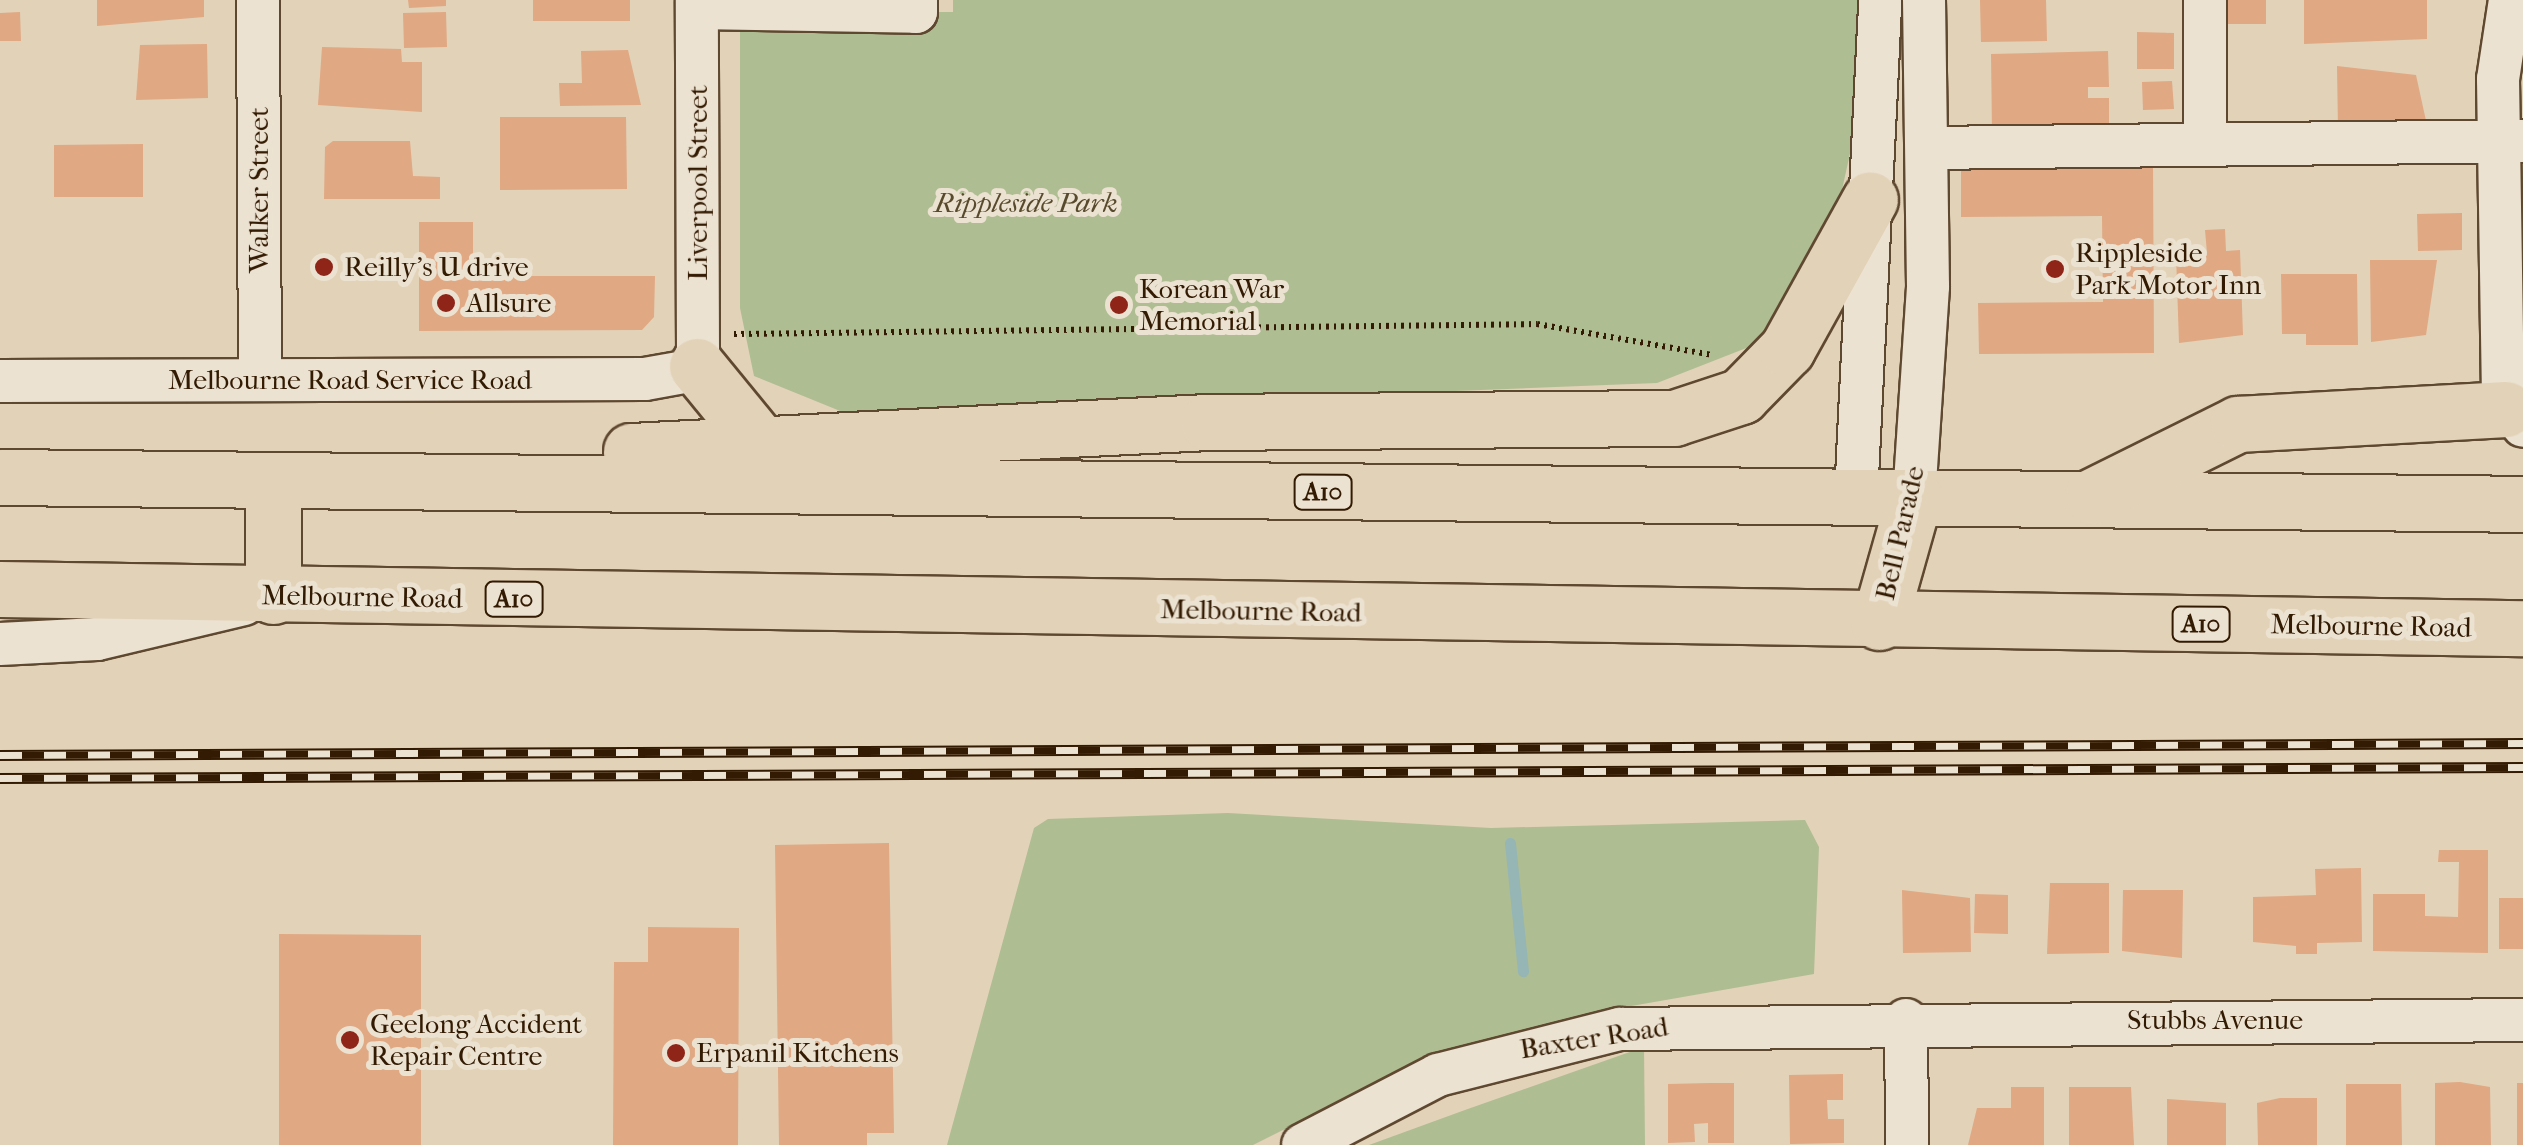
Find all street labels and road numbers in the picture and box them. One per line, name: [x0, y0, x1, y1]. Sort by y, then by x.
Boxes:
street label: Liverpool Street: [681, 85, 715, 281]
street label: Walker Street: [242, 107, 276, 273]
street label: Melbourne Road Service Road: [168, 363, 532, 397]
street label: Bell Parade: [1868, 462, 1932, 604]
road number: A10: [1293, 472, 1353, 512]
street label: Melbourne Road: [261, 578, 463, 616]
road number: A10: [484, 579, 544, 619]
street label: Melbourne Road: [1160, 592, 1362, 630]
road number: A10: [2171, 604, 2231, 644]
street label: Melbourne Road: [2270, 607, 2472, 645]
street label: Stubbs Avenue: [2127, 1003, 2303, 1037]
street label: Baxter Road: [1517, 1010, 1671, 1066]

